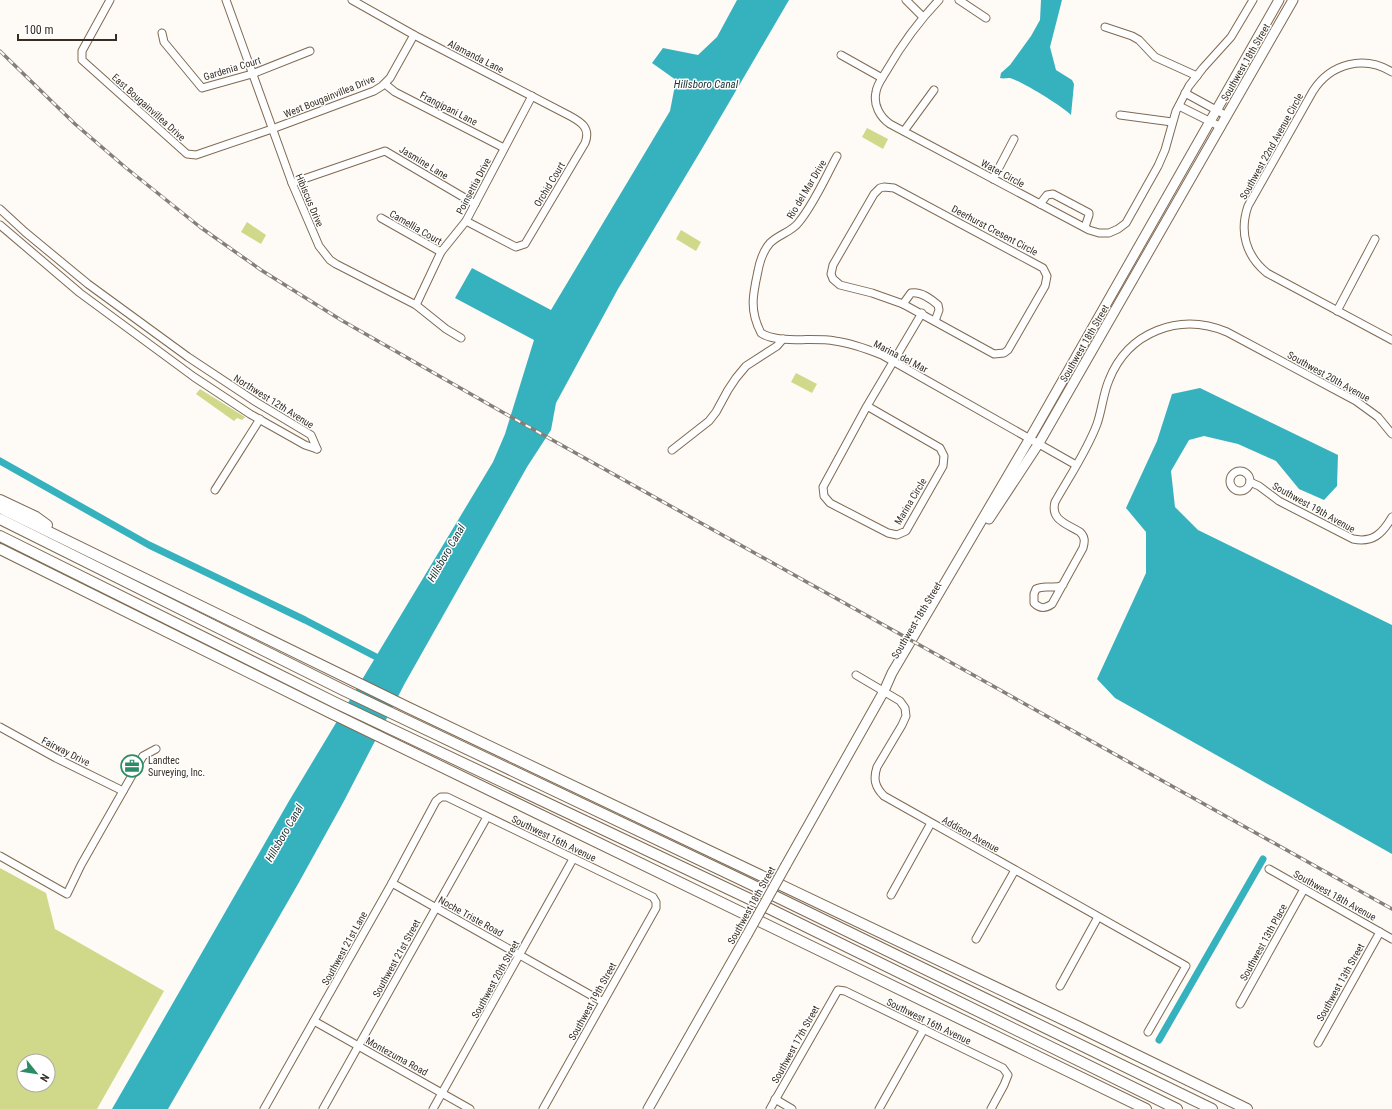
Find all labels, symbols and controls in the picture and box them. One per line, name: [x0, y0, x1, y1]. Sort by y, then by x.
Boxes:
scale bar: [18, 16, 116, 42]
street label: Southwest 18th Street: [1219, 22, 1272, 103]
text: 100 m: [24, 23, 54, 37]
street label: Alamanda Lane: [446, 38, 506, 75]
street label: Gardenia Court: [202, 55, 262, 82]
street label: East Bougainvillea Drive: [110, 72, 188, 143]
street label: West Bougainvillea Drive: [282, 73, 377, 120]
water label: Hillsboro Canal: [674, 78, 739, 91]
street label: Frangipani Lane: [418, 89, 479, 128]
street label: Southwest 22nd Avenue Circle: [1238, 91, 1305, 201]
street label: Jasmine Lane: [397, 144, 450, 181]
street label: Poinsettia Drive: [454, 156, 493, 216]
street label: Water Circle: [979, 157, 1027, 190]
street label: Rio del Mar Drive: [785, 158, 829, 221]
street label: Orchid Court: [532, 160, 567, 208]
street label: Hibiscus Drive: [293, 172, 326, 229]
street label: Deerhurst Cresent Circle: [950, 203, 1040, 258]
street label: Camellia Court: [388, 208, 444, 247]
street label: Southwest 18th Street: [1058, 303, 1111, 384]
street label: Marina del Mar: [872, 338, 930, 375]
street label: Southwest 20th Avenue: [1286, 349, 1372, 404]
street label: Northwest 12th Avenue: [232, 372, 316, 431]
street label: Marina Circle: [892, 476, 929, 526]
street label: Southwest 19th Avenue: [1271, 480, 1357, 535]
water label: Hillsboro Canal: [425, 522, 468, 584]
street label: Southwest 18th Street: [889, 580, 944, 660]
street label: Fairway Drive: [40, 735, 92, 768]
office icon: Landtec Surveying, Inc.: [119, 753, 145, 779]
place label: Landtec Surveying, Inc.: [148, 755, 205, 778]
water label: Hillsboro Canal: [263, 802, 306, 864]
street label: Southwest 16th Avenue: [510, 813, 598, 864]
street label: Addison Avenue: [940, 814, 1001, 855]
street label: Southwest 18th Street: [725, 864, 777, 946]
street label: Southwest 18th Avenue: [1292, 868, 1378, 923]
street label: Noche Triste Road: [437, 894, 505, 939]
street label: Southwest 13th Place: [1238, 902, 1289, 982]
street label: Southwest 21st Lane: [320, 909, 369, 987]
street label: Southwest 21st Street: [371, 918, 422, 999]
street label: Southwest 20th Street: [469, 938, 521, 1020]
street label: Southwest 13th Street: [1314, 941, 1366, 1023]
street label: Southwest 19th Street: [566, 960, 618, 1042]
street label: Southwest 16th Avenue: [885, 996, 973, 1047]
street label: Southwest 17th Street: [769, 1003, 821, 1085]
street label: Montezuma Road: [364, 1035, 430, 1078]
north arrow: [16, 1053, 56, 1093]
text: N: [37, 1072, 52, 1084]

